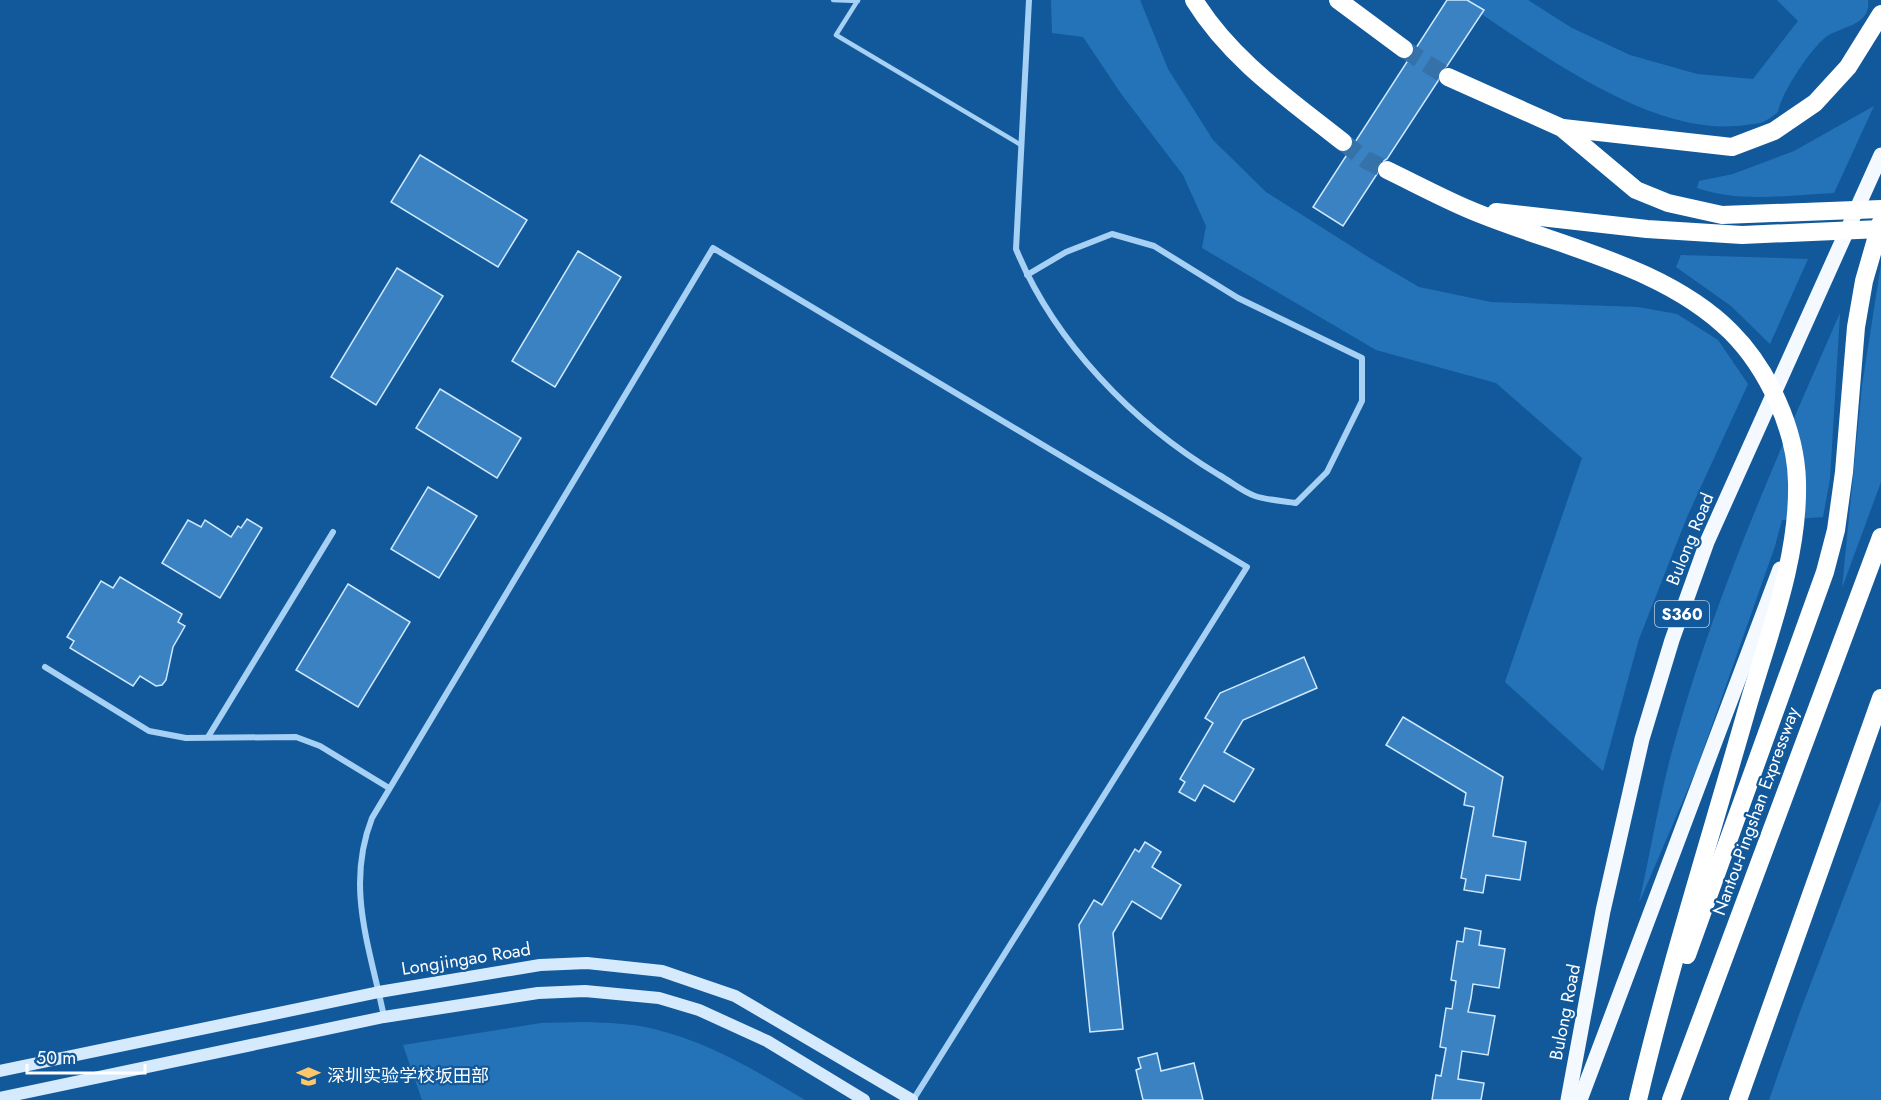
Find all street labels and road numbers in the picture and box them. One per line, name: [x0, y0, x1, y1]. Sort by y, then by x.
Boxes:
street label: Bulong Road: [1660, 489, 1720, 589]
road number: S360: [1655, 601, 1709, 627]
street label: Nantou-Pingshan Expressway: [1706, 703, 1806, 919]
street label: Longjingao Road: [400, 936, 532, 982]
street label: Bulong Road: [1543, 962, 1587, 1062]

